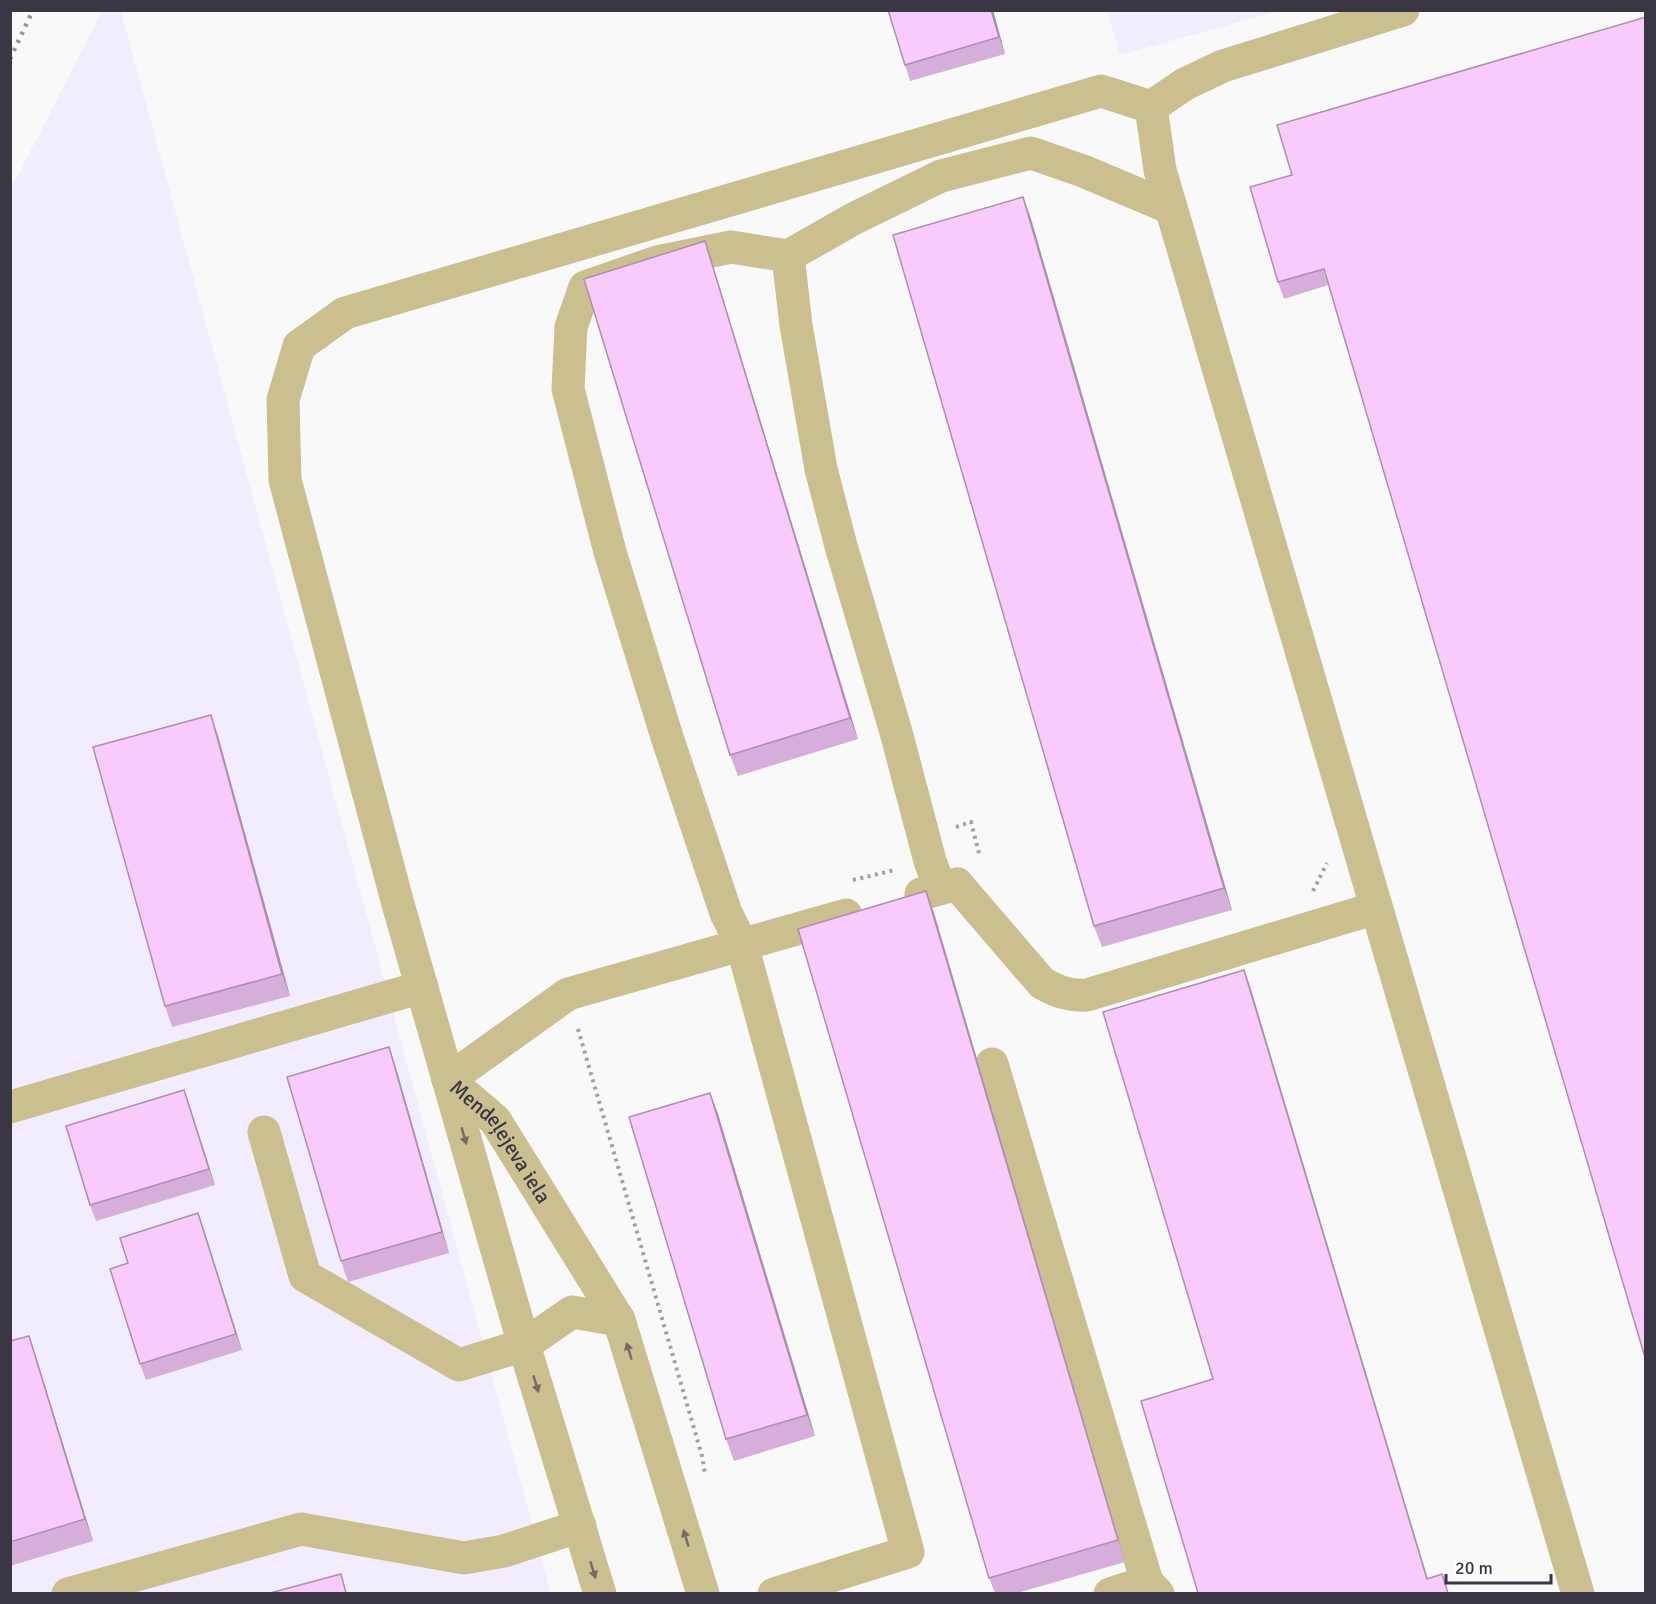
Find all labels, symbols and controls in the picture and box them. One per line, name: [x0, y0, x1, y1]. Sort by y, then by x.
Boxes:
street label: Mendeļejeva iela: [444, 1074, 557, 1208]
one-way arrow: [460, 1127, 469, 1145]
one-way arrow: [624, 1342, 633, 1360]
one-way arrow: [532, 1375, 541, 1393]
one-way arrow: [681, 1529, 690, 1547]
scale bar: [1446, 1547, 1551, 1585]
text: 20 m: [1455, 1557, 1493, 1579]
one-way arrow: [589, 1561, 598, 1579]

